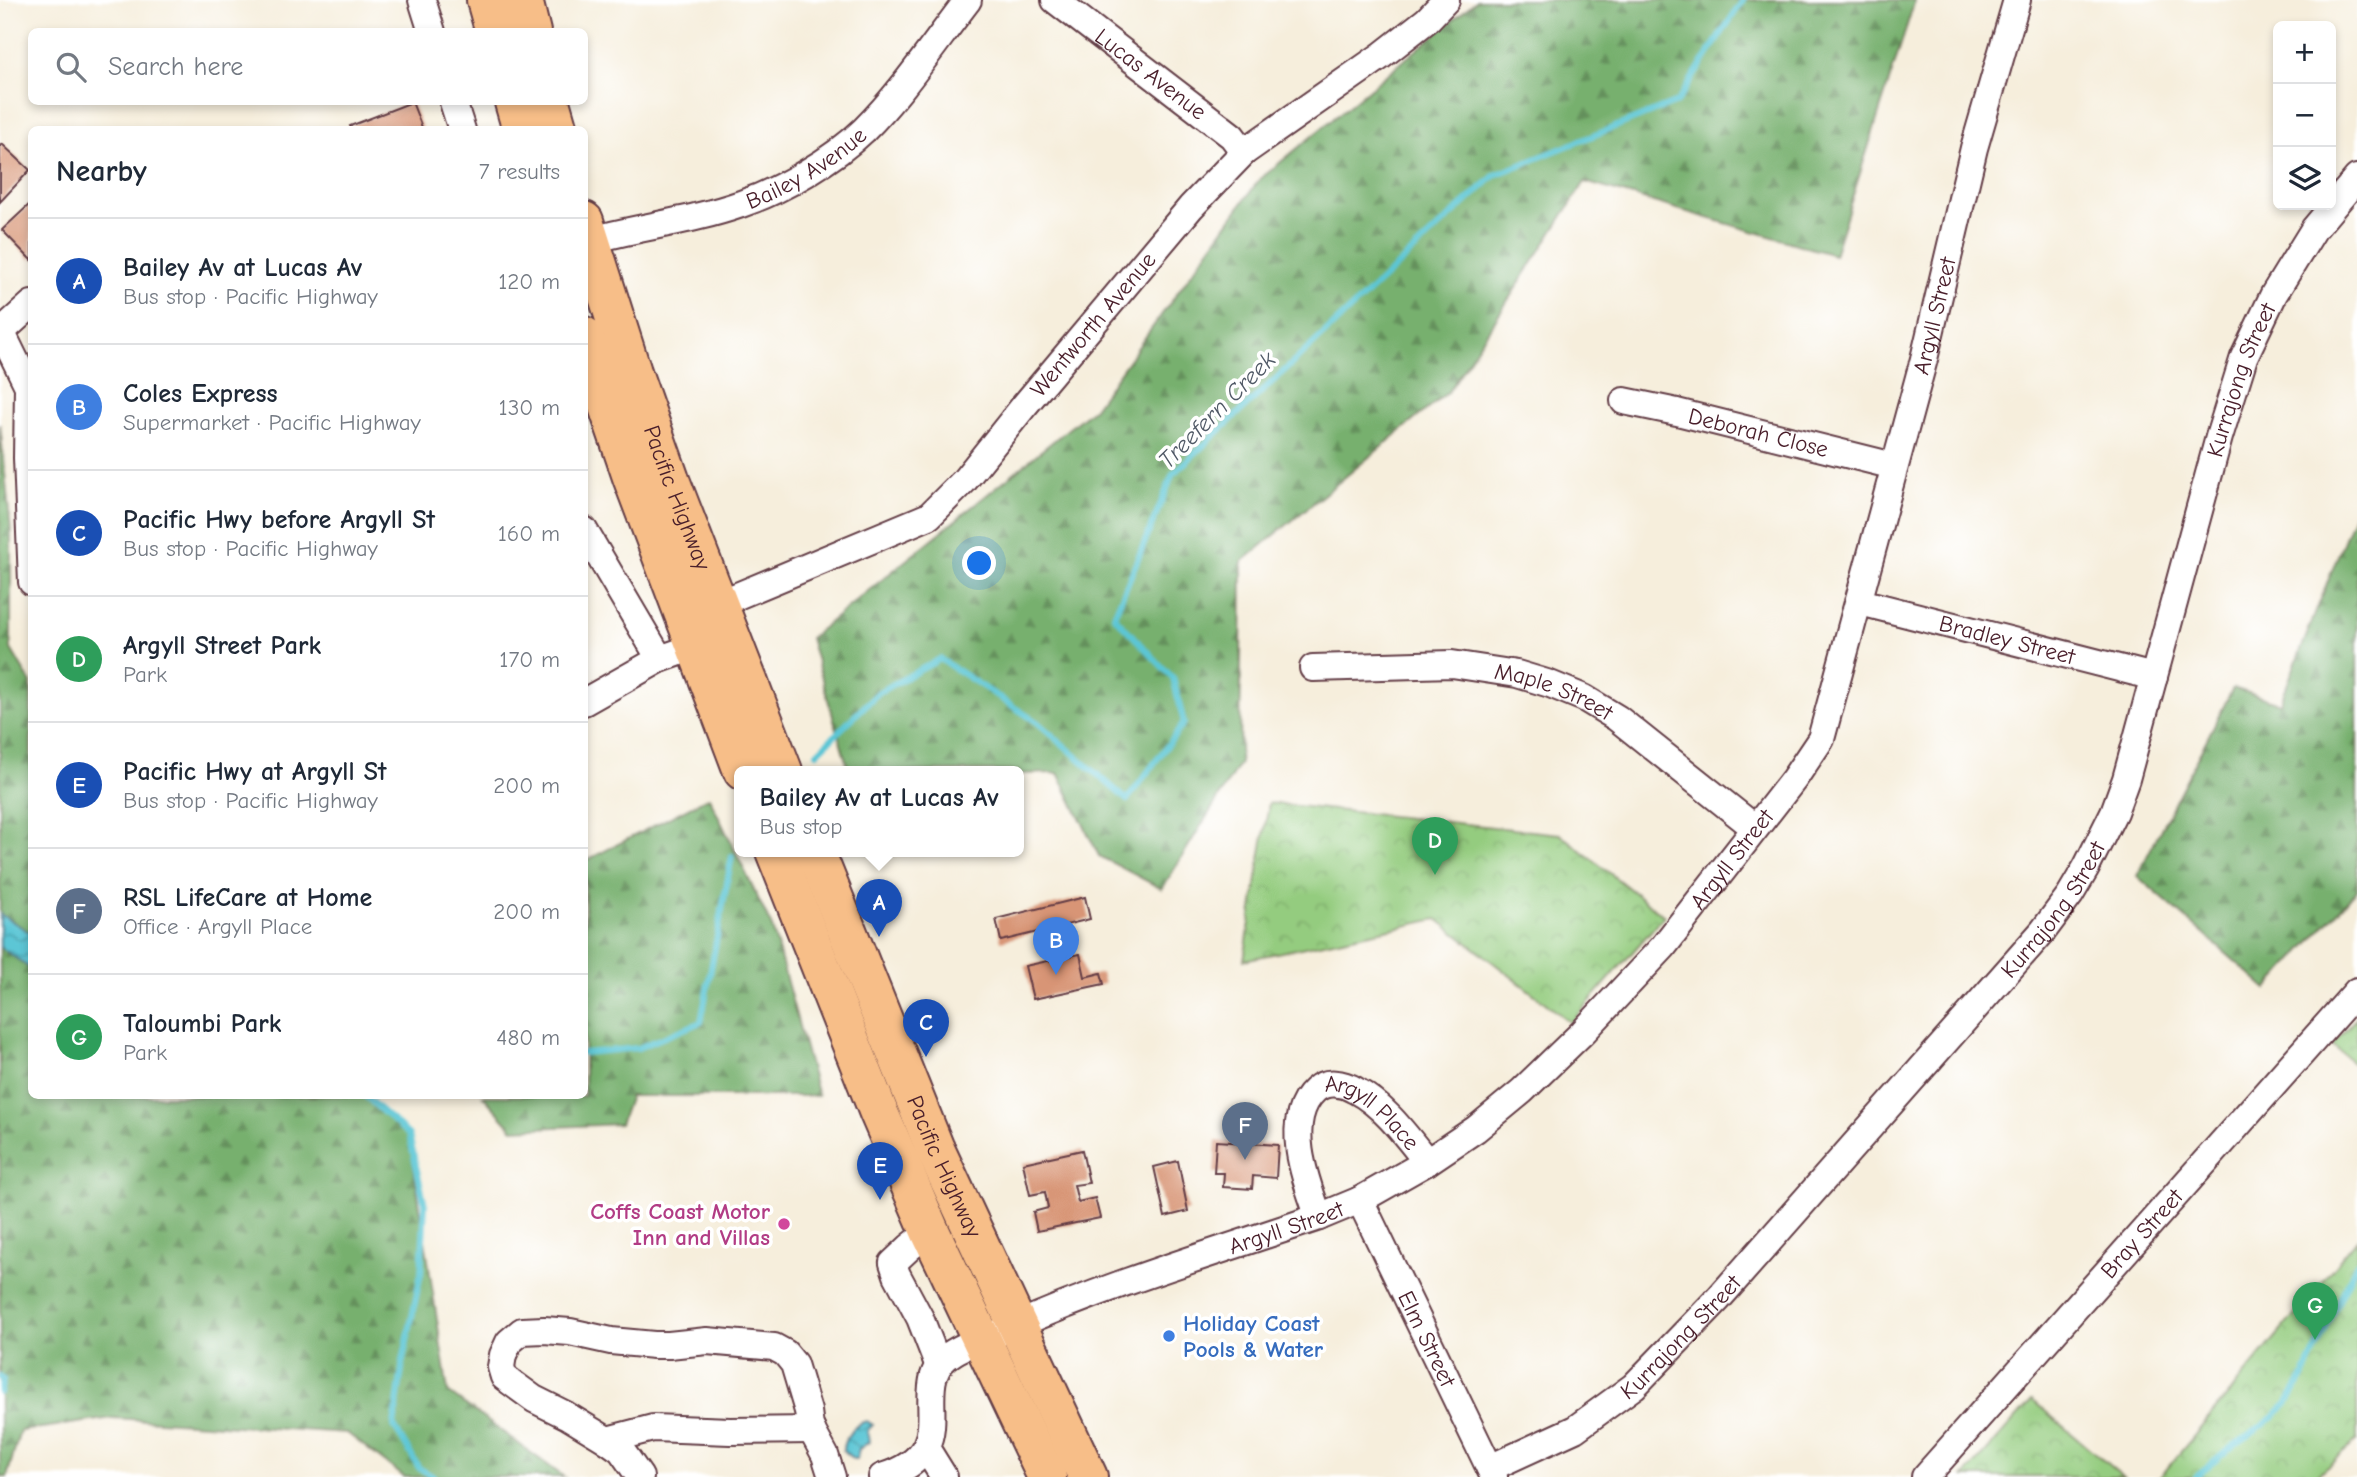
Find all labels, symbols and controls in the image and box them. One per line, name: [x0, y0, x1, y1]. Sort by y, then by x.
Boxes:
map controls: [2273, 21, 2336, 210]
button: +: [2273, 21, 2336, 84]
street label: Lucas Avenue: [1090, 22, 1212, 125]
search box: [28, 28, 588, 105]
icon: search: [52, 48, 90, 86]
text: Search here: [108, 52, 243, 82]
button: −: [2273, 84, 2336, 147]
street label: Bailey Avenue: [742, 121, 872, 215]
button: layers: [2273, 147, 2336, 210]
text: Nearby: [56, 154, 147, 189]
text: 7 results: [479, 158, 560, 185]
street label: Wentworth Avenue: [1024, 246, 1161, 402]
text: Bailey Av at Lucas Av: [123, 253, 362, 283]
street label: Argyll Street: [1907, 253, 1962, 377]
text: A: [73, 268, 85, 295]
text: 120 m: [498, 268, 560, 295]
text: Bus stop · Pacific Highway: [123, 283, 378, 310]
street label: Kurrajong Street: [2201, 297, 2282, 460]
water label: Treefern Creek: [1153, 345, 1282, 474]
text: Coles Express: [123, 379, 278, 409]
text: B: [72, 394, 86, 421]
text: 130 m: [499, 394, 560, 421]
street label: Deborah Close: [1686, 402, 1831, 463]
text: Supermarket · Pacific Highway: [123, 409, 421, 436]
street label: Pacific Highway: [638, 422, 717, 574]
text: Pacific Hwy before Argyll St: [123, 505, 435, 535]
text: C: [72, 520, 86, 547]
text: 160 m: [498, 520, 560, 547]
text: Bus stop · Pacific Highway: [123, 535, 378, 562]
your location: [962, 546, 996, 580]
street label: Bradley Street: [1936, 609, 2079, 670]
text: Argyll Street Park: [123, 631, 321, 661]
text: D: [72, 646, 86, 673]
text: 170 m: [499, 646, 560, 673]
street label: Maple Street: [1493, 657, 1619, 727]
text: Park: [123, 661, 167, 688]
text: Pacific Hwy at Argyll St: [123, 757, 387, 787]
popup: [734, 766, 1024, 857]
text: E: [72, 772, 86, 799]
text: 200 m: [493, 772, 560, 799]
text: Bailey Av at Lucas Av: [759, 783, 999, 813]
text: Bus stop · Pacific Highway: [123, 787, 378, 814]
street label: Argyll Street: [1684, 802, 1780, 915]
text: Bus stop: [759, 813, 843, 840]
pin: D: [1412, 817, 1458, 875]
street label: Kurrajong Street: [1995, 835, 2111, 983]
pin: A: [856, 879, 902, 937]
text: RSL LifeCare at Home: [123, 883, 372, 913]
text: F: [72, 898, 86, 925]
text: 200 m: [493, 898, 560, 925]
text: Office · Argyll Place: [123, 913, 312, 940]
pin: B: [1033, 917, 1079, 975]
pin: C: [903, 999, 949, 1057]
text: Taloumbi Park: [123, 1009, 281, 1039]
text: G: [71, 1024, 87, 1051]
text: 480 m: [496, 1024, 560, 1051]
text: Park: [123, 1039, 167, 1066]
street label: Argyll Place: [1324, 1070, 1426, 1155]
street label: Pacific Highway: [901, 1092, 988, 1242]
pin: F: [1222, 1102, 1268, 1160]
pin: E: [857, 1142, 903, 1200]
street label: Bray Street: [2095, 1182, 2189, 1284]
street label: Argyll Street: [1225, 1194, 1349, 1260]
place label: Coffs Coast Motor Inn and Villas: [590, 1198, 771, 1251]
marker: Coffs Coast Motor Inn and Villas: [776, 1216, 792, 1232]
street label: Kurrajong Street: [1615, 1268, 1747, 1405]
pin: G: [2292, 1282, 2338, 1340]
street label: Elm Street: [1392, 1286, 1462, 1392]
place label: Holiday Coast Pools & Water: [1183, 1310, 1324, 1363]
marker: Holiday Coast Pools & Water: [1161, 1328, 1177, 1344]

